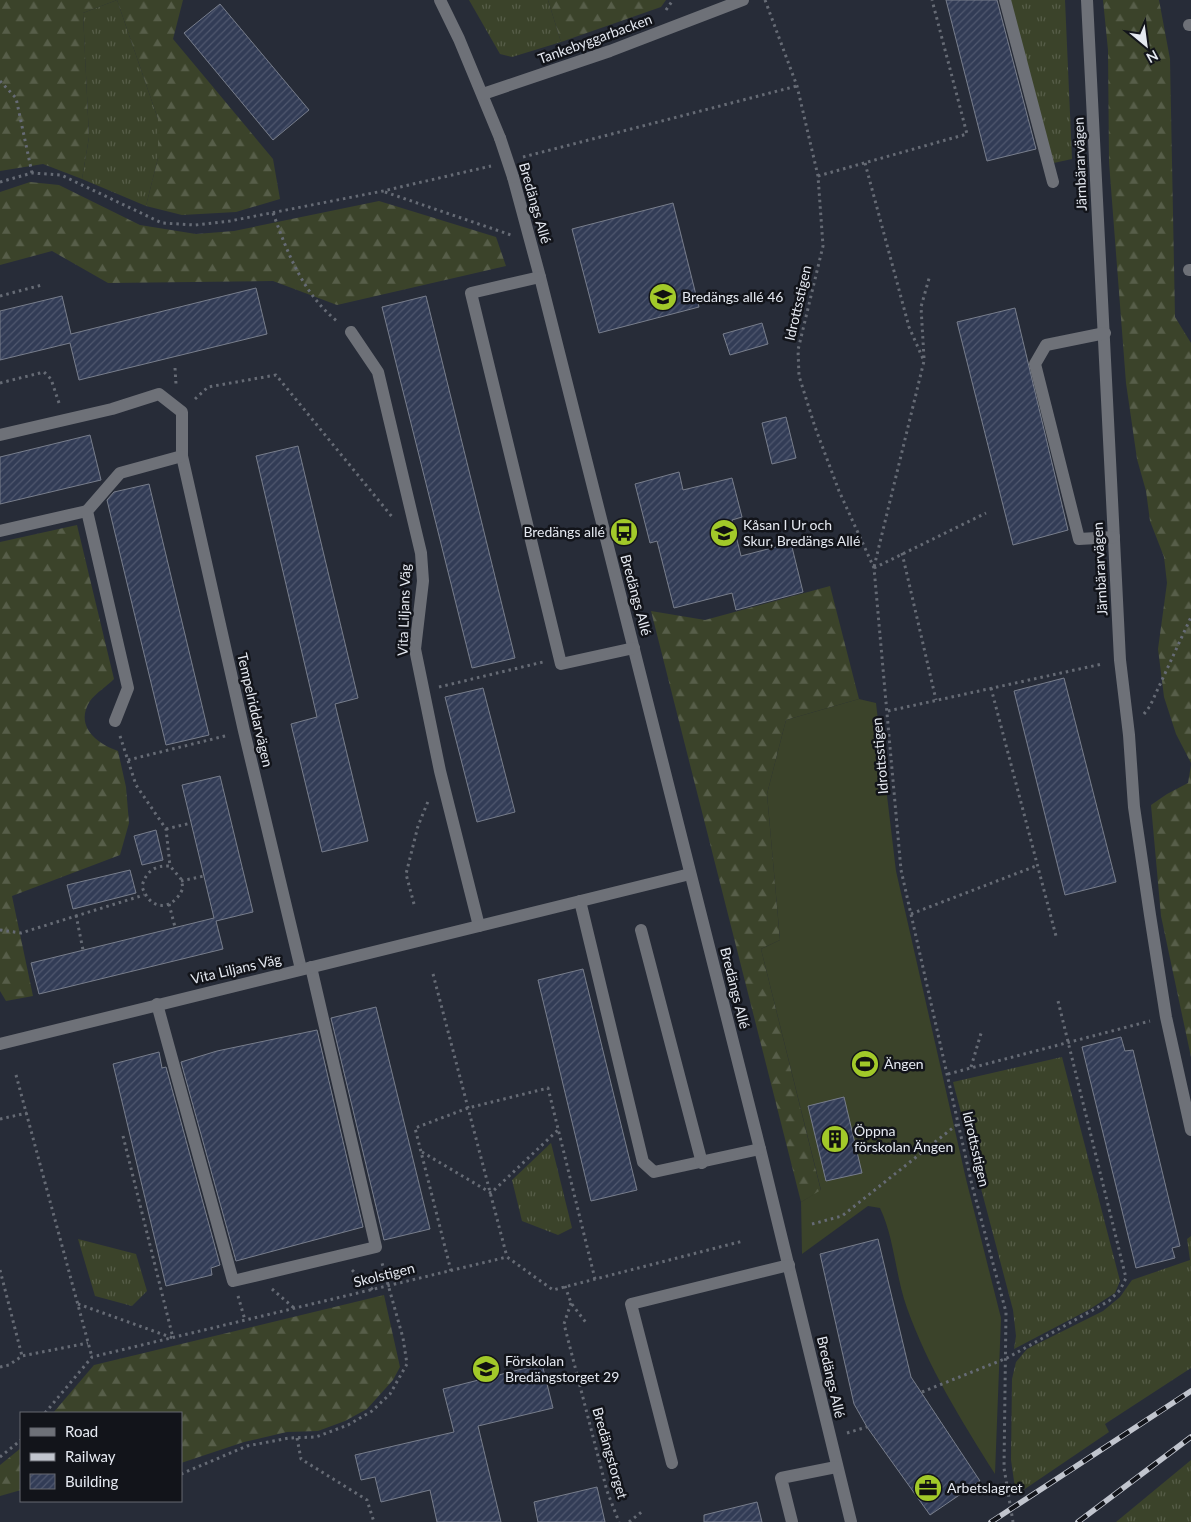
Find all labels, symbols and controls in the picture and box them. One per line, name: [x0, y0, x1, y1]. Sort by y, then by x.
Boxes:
street label: Tankebyggarbacken: [535, 10, 654, 67]
north arrow: [1121, 20, 1171, 70]
text: N: [1144, 47, 1161, 67]
street label: Järnbärarvägen: [1069, 117, 1090, 211]
street label: Bredängs Allé: [516, 160, 555, 245]
street label: Idrottsstigen: [781, 264, 814, 342]
school or university icon: Bredängs allé 46: [648, 282, 678, 312]
place label: Bredängs allé 46: [682, 288, 783, 305]
place label: Kåsan I Ur och Skur, Bredängs Allé: [743, 516, 860, 549]
bus stop icon: Bredängs allé: [609, 517, 639, 547]
school or university icon: Kåsan I Ur och Skur, Bredängs Allé: [709, 518, 739, 548]
street label: Järnbärarvägen: [1089, 522, 1110, 616]
place label: Bredängs allé: [523, 523, 605, 540]
street label: Bredängs Allé: [617, 552, 656, 637]
street label: Vita Liljans Väg: [393, 564, 414, 656]
street label: Tempelriddarvägen: [234, 651, 277, 769]
street label: Idrottsstigen: [868, 717, 891, 795]
street label: Bredängs Allé: [717, 945, 754, 1031]
street label: Vita Liljans Väg: [189, 950, 283, 987]
sports icon: Ängen: [850, 1049, 880, 1079]
place label: Ängen: [884, 1055, 924, 1072]
street label: Idrottsstigen: [960, 1110, 993, 1188]
place label: Öppna förskolan Ängen: [854, 1122, 953, 1155]
building icon: Öppna förskolan Ängen: [820, 1124, 850, 1154]
street label: Skolstigen: [352, 1259, 416, 1290]
street label: Bredängs Allé: [814, 1334, 849, 1420]
place label: Förskolan Bredängstorget 29: [505, 1352, 619, 1385]
school or university icon: Förskolan Bredängstorget 29: [471, 1354, 501, 1384]
street label: Bredängstorget: [589, 1405, 632, 1501]
legend: [20, 1412, 182, 1502]
text: Road: [65, 1422, 98, 1440]
text: Railway: [65, 1447, 116, 1465]
text: Building: [65, 1472, 118, 1490]
office icon: Arbetslagret: [913, 1473, 943, 1503]
place label: Arbetslagret: [947, 1479, 1023, 1496]

